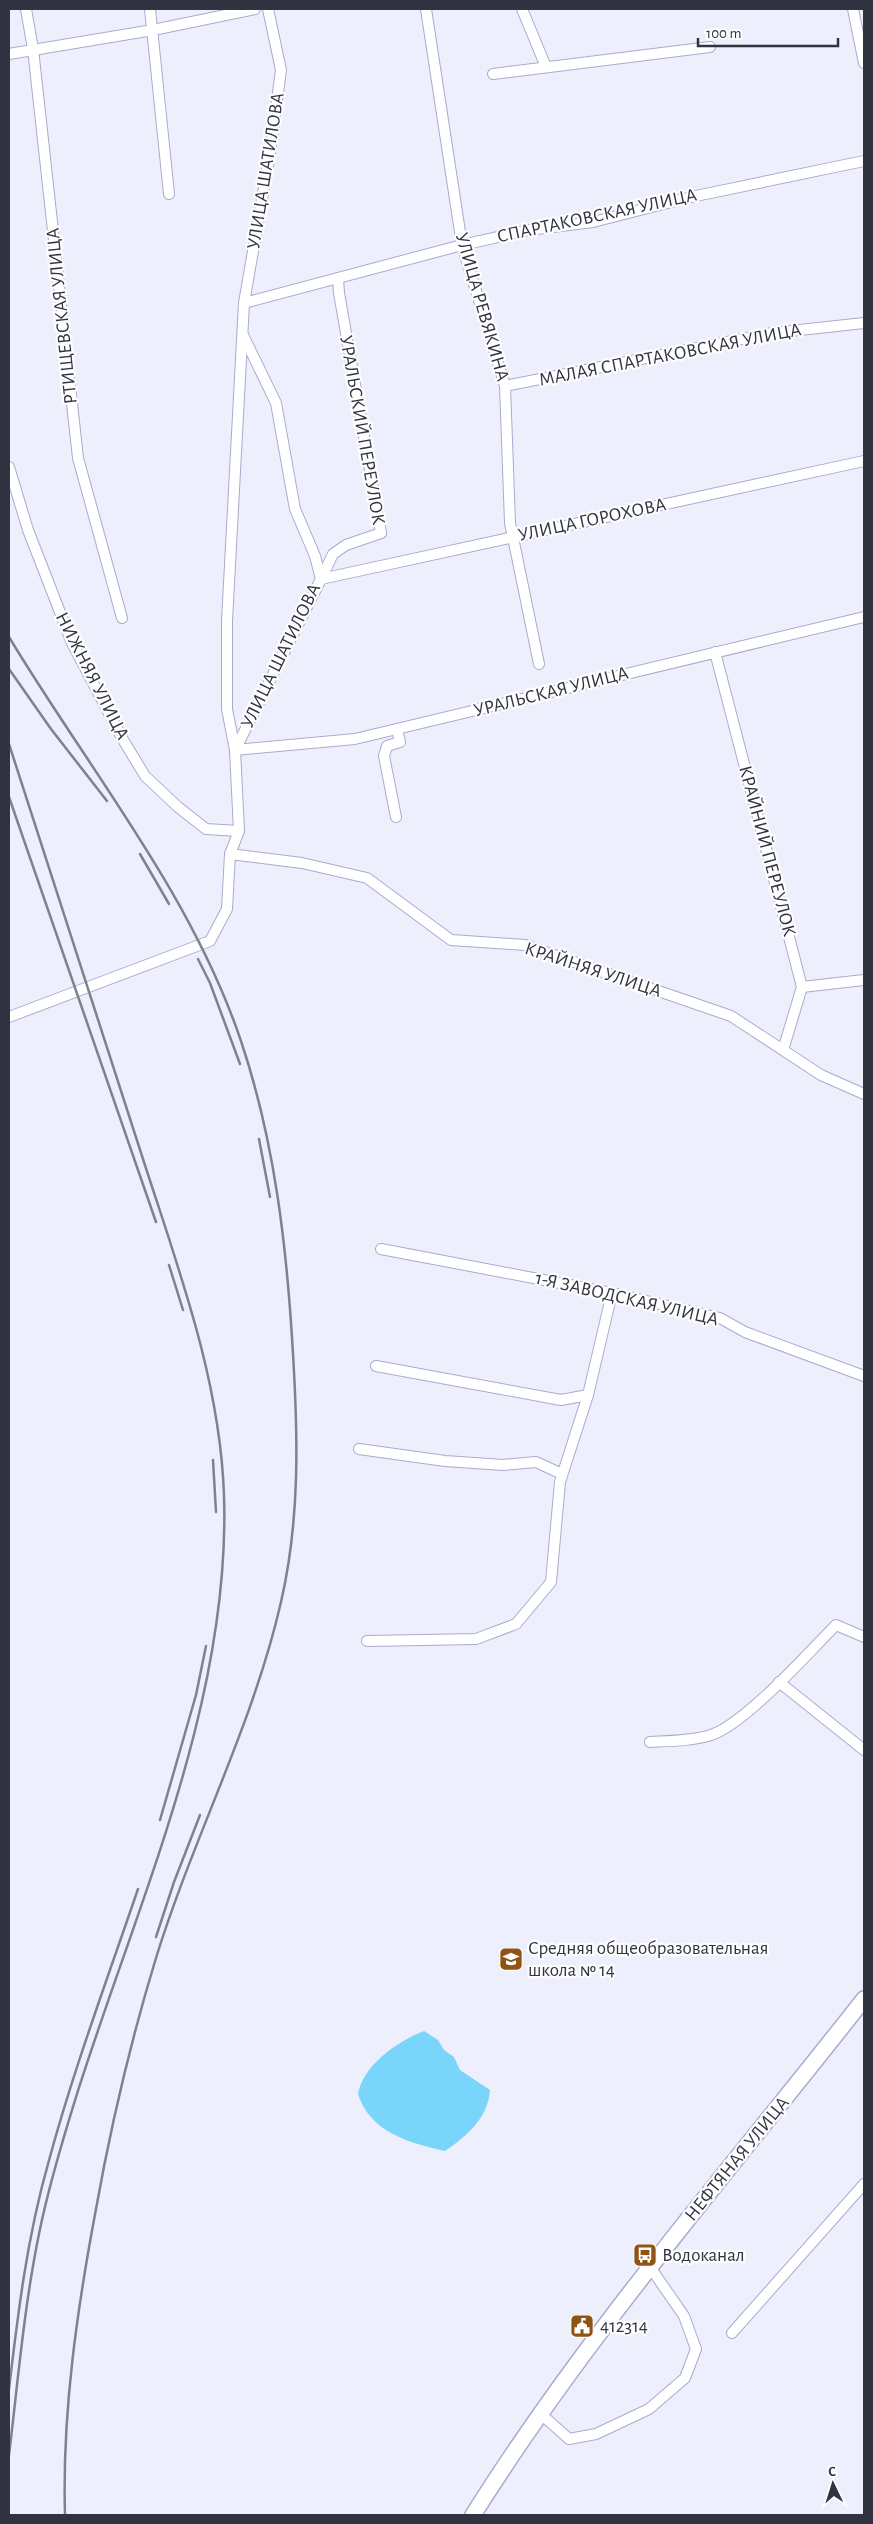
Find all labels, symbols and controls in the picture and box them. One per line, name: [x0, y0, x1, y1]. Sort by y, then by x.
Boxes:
scale bar: [698, 15, 838, 47]
text: 100 m: [706, 26, 741, 41]
street label: УЛИЦА ШАТИЛОВА: [244, 91, 288, 251]
street label: СПАРТАКОВСКАЯ УЛИЦА: [495, 186, 699, 246]
street label: РТИЩЕВСКАЯ УЛИЦА: [43, 227, 81, 405]
street label: УЛИЦА РЕВЯКИНА: [452, 231, 512, 383]
street label: МАЛАЯ СПАРТАКОВСКАЯ УЛИЦА: [537, 320, 803, 390]
street label: УРАЛЬСКИЙ ПЕРЕУЛОК: [336, 334, 389, 526]
street label: УЛИЦА ГОРОХОВА: [516, 495, 668, 545]
street label: УЛИЦА ШАТИЛОВА: [238, 581, 324, 731]
street label: НИЖНЯЯ УЛИЦА: [52, 609, 132, 743]
street label: УРАЛЬСКАЯ УЛИЦА: [472, 664, 630, 720]
street label: КРАЙНИЙ ПЕРЕУЛОК: [735, 763, 800, 938]
street label: КРАЙНЯЯ УЛИЦА: [522, 938, 664, 1001]
street label: 1-Я ЗАВОДСКАЯ УЛИЦА: [534, 1269, 720, 1329]
place label: Средняя общеобразовательная школа № 14: [528, 1939, 768, 1980]
school or university icon: Средняя общеобразовательная школа № 14: [498, 1946, 524, 1972]
street label: НЕФТЯНАЯ УЛИЦА: [681, 2093, 793, 2225]
bus stop icon: Водоканал: [632, 2242, 658, 2268]
place label: Водоканал: [662, 2246, 745, 2265]
public building icon: 412314: [569, 2313, 595, 2339]
place label: 412314: [600, 2317, 648, 2336]
north arrow: [808, 2459, 858, 2509]
text: С: [828, 2465, 837, 2479]

